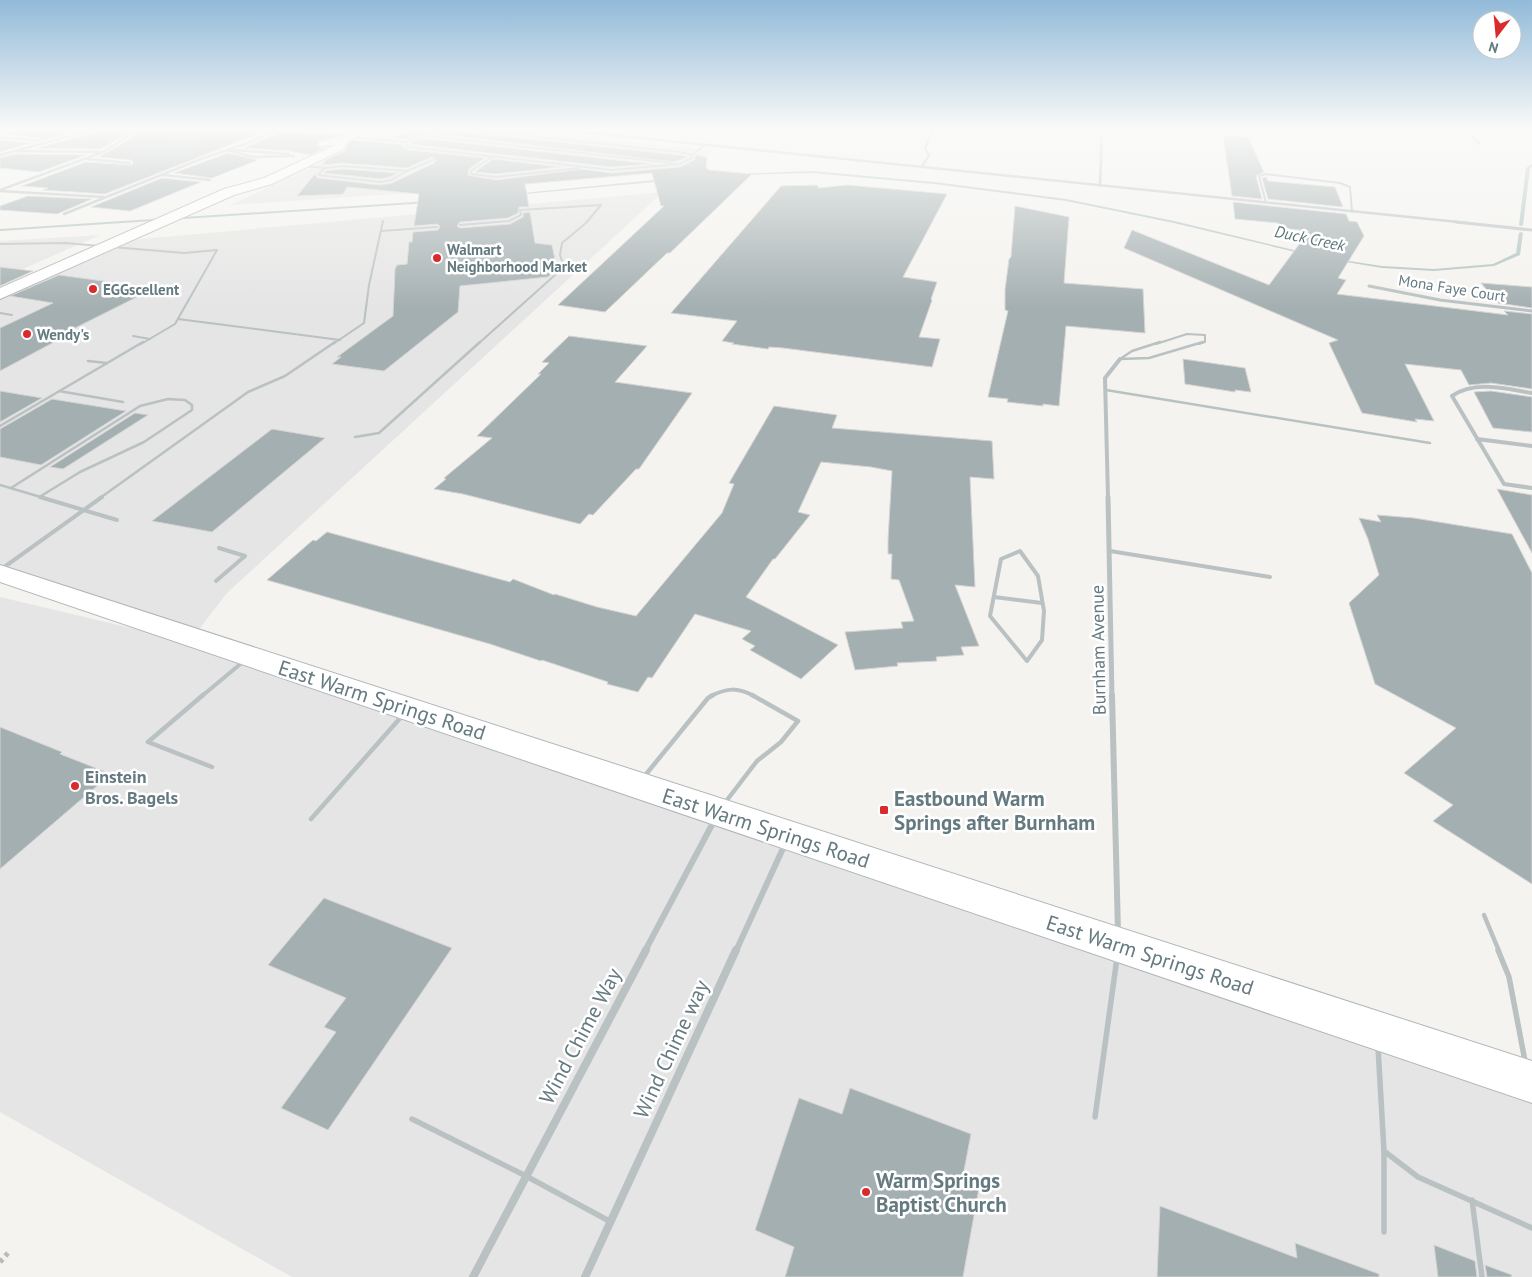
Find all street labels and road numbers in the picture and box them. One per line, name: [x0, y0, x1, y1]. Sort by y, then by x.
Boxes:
street label: Mona Faye Court: [1397, 270, 1507, 306]
street label: Burnham Avenue: [1085, 585, 1111, 715]
street label: East Warm Springs Road: [275, 654, 489, 746]
street label: East Warm Springs Road: [659, 782, 873, 874]
street label: East Warm Springs Road: [1043, 909, 1257, 1001]
street label: Wind Chime Way: [533, 963, 627, 1109]
street label: Wind Chime way: [627, 975, 715, 1122]

